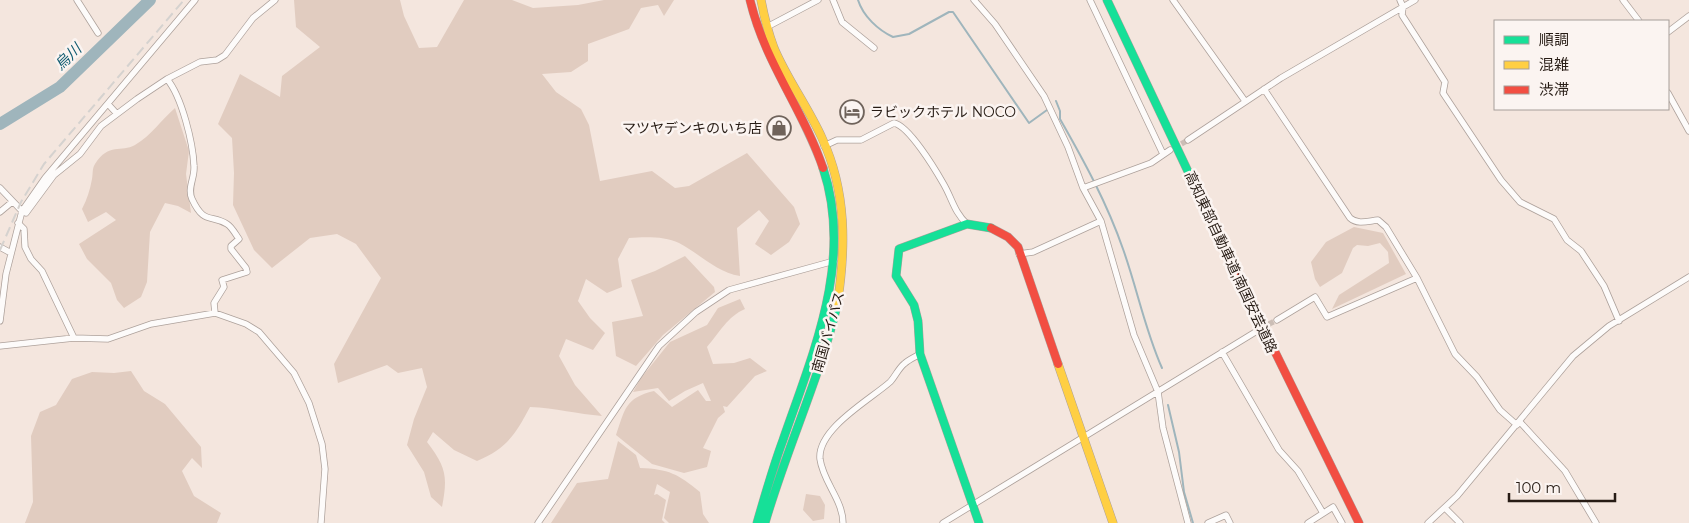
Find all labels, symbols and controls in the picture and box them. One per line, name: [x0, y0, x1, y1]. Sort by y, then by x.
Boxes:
legend: [1494, 20, 1669, 110]
text: 順調: [1539, 30, 1569, 49]
water label: 烏川: [50, 38, 86, 74]
text: 混雑: [1539, 55, 1569, 74]
text: 渋滞: [1539, 80, 1569, 99]
hotel icon: ラビックホテル NOCO: [839, 99, 865, 125]
place label: ラビックホテル NOCO: [870, 103, 1016, 121]
shop icon: マツヤデンキのいち店: [766, 115, 792, 141]
place label: マツヤデンキのいち店: [622, 119, 762, 137]
street label: 高知東部自動車道;南国安芸道路: [1181, 168, 1281, 356]
street label: 南国バイパス: [808, 289, 848, 375]
scale bar: [1509, 470, 1615, 502]
text: 100 m: [1516, 478, 1561, 497]

